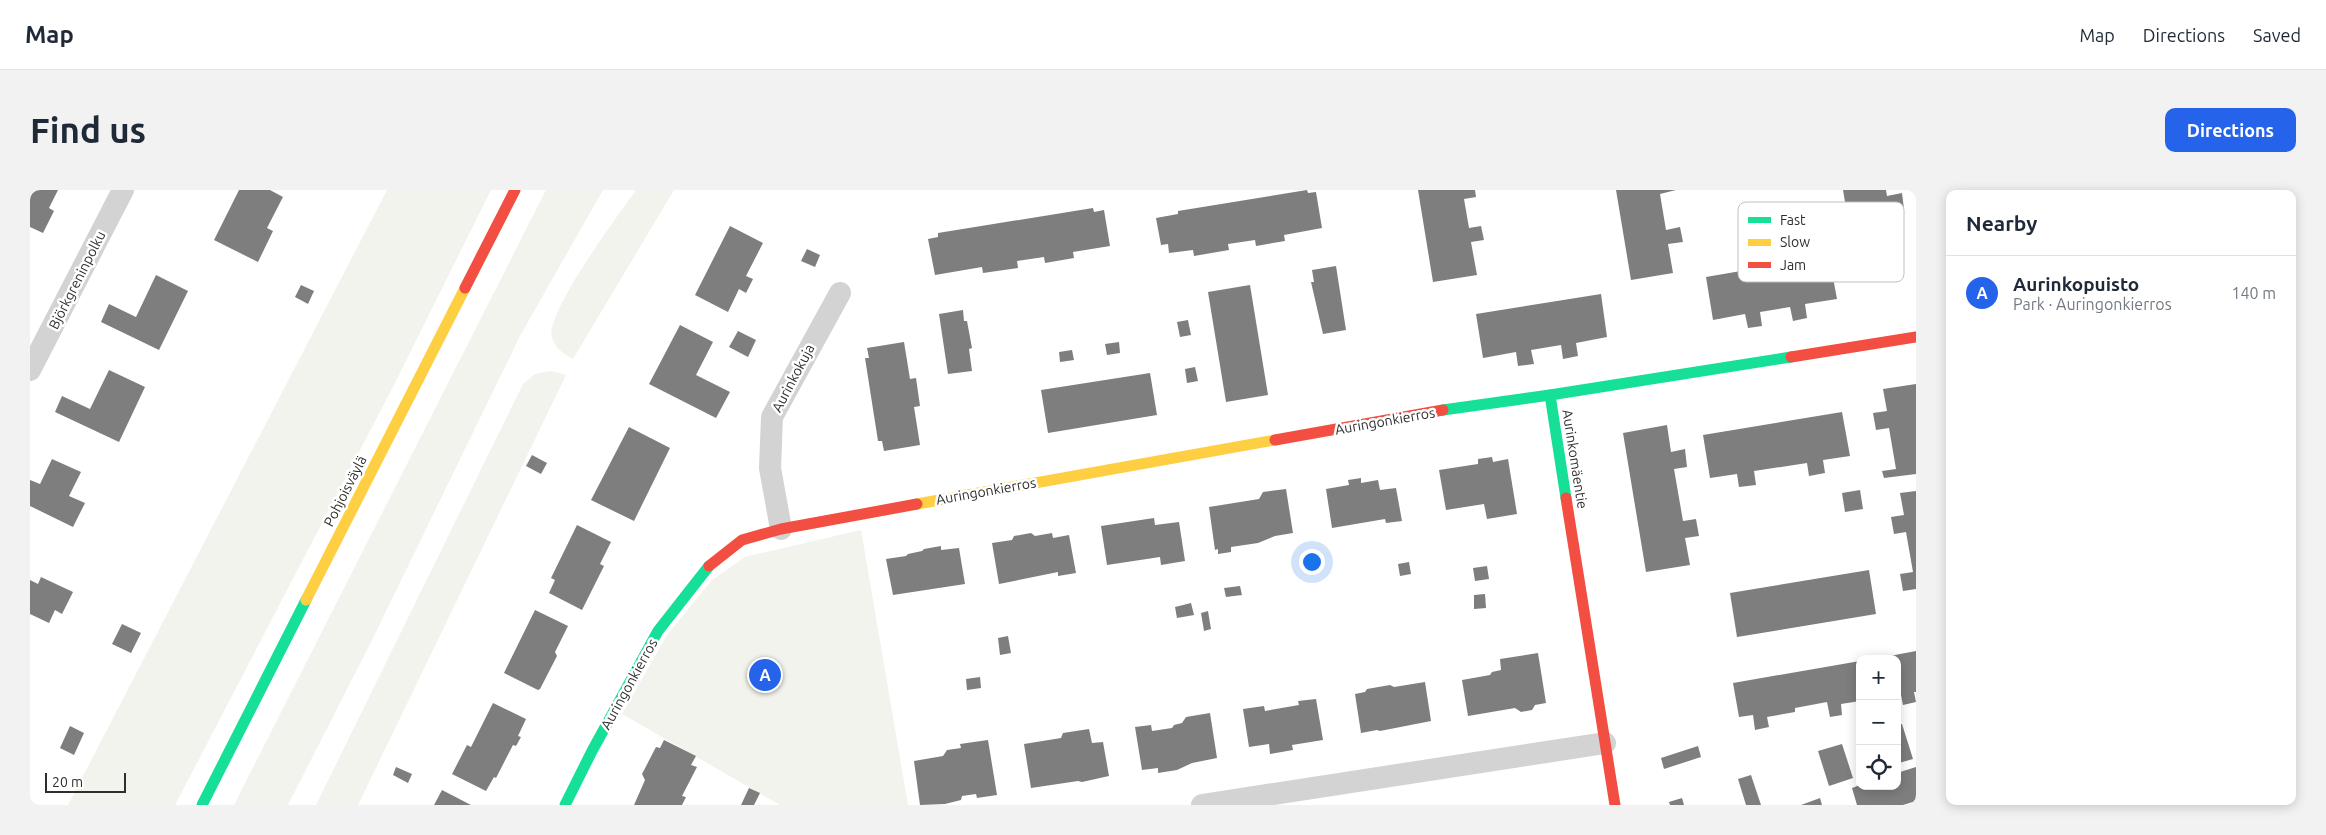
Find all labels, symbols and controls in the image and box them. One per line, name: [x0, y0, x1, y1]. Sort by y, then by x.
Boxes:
text: Map: [25, 21, 74, 48]
text: Map: [2079, 25, 2115, 45]
text: Directions: [2143, 25, 2225, 45]
text: Saved: [2253, 25, 2301, 45]
button: Directions: [2165, 108, 2296, 152]
text: Find us: [30, 110, 146, 150]
legend: [1738, 202, 1904, 282]
text: Nearby: [1966, 211, 2037, 235]
text: Fast: [1780, 212, 1806, 228]
street label: Björkgreninpolku: [45, 228, 109, 332]
text: Slow: [1780, 234, 1810, 250]
text: Jam: [1780, 257, 1806, 273]
text: Aurinkopuisto: [2013, 273, 2139, 295]
text: A: [1976, 284, 1988, 302]
text: 140 m: [2231, 284, 2276, 302]
text: Park · Auringonkierros: [2013, 295, 2172, 313]
street label: Aurinkokuja: [768, 341, 818, 415]
street label: Auringonkierros: [1334, 404, 1436, 438]
street label: Aurinkomäentie: [1559, 408, 1591, 510]
street label: Pohjoisväylä: [320, 453, 370, 529]
street label: Auringonkierros: [935, 474, 1037, 508]
your location: [1299, 549, 1325, 575]
street label: Auringonkierros: [597, 636, 661, 732]
map controls: [1856, 655, 1901, 790]
button: +: [1856, 655, 1901, 700]
pin: A: [749, 656, 781, 694]
button: −: [1856, 700, 1901, 745]
button: locate: [1856, 745, 1901, 790]
scale bar: [45, 770, 126, 793]
text: 20 m: [52, 774, 83, 790]

